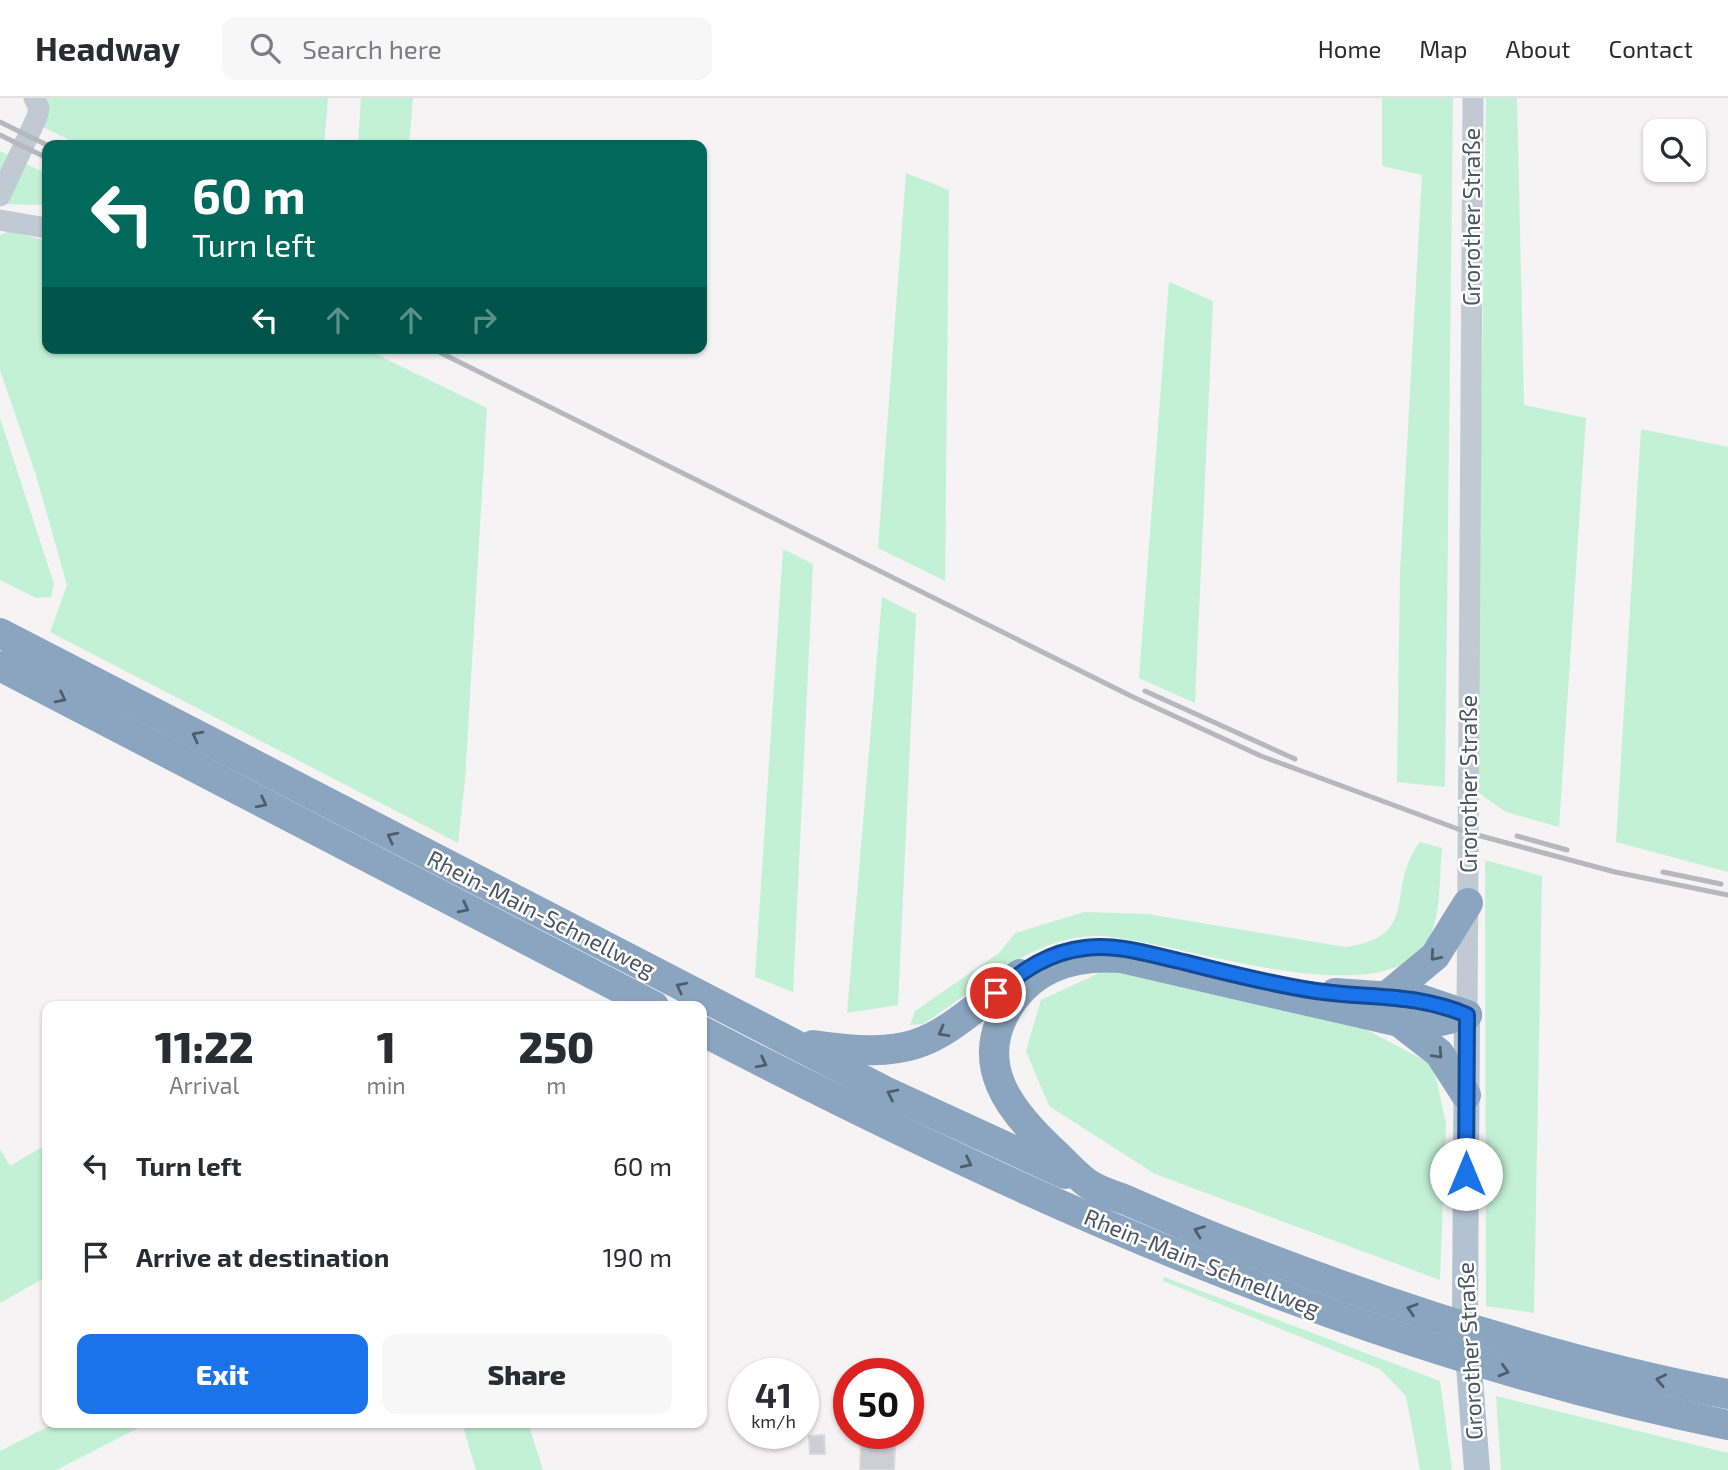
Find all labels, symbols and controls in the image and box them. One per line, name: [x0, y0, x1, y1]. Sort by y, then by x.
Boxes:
search box: [222, 17, 712, 80]
text: Headway: [35, 28, 180, 68]
icon: search: [246, 29, 284, 67]
text: Search here: [302, 33, 442, 64]
text: Home: [1318, 34, 1381, 63]
text: Map: [1419, 34, 1467, 63]
text: About: [1505, 34, 1571, 63]
text: Contact: [1609, 34, 1693, 63]
map controls: [1643, 119, 1706, 182]
button: search: [1643, 119, 1706, 182]
street label: Grorother Straße: [1457, 128, 1485, 306]
text: 60 m: [192, 165, 306, 224]
icon: left: [77, 168, 168, 259]
text: Turn left: [192, 225, 316, 263]
icon: left: [246, 301, 284, 339]
icon: ahead: [319, 301, 357, 339]
icon: ahead: [392, 301, 430, 339]
icon: right: [465, 301, 503, 339]
one-way arrow: [53, 689, 66, 703]
street label: Grorother Straße: [1454, 695, 1482, 873]
one-way arrow: [192, 731, 204, 744]
one-way arrow: [255, 794, 267, 808]
one-way arrow: [387, 832, 399, 846]
street label: Rhein-Main-Schnellweg: [423, 843, 660, 983]
one-way arrow: [457, 899, 469, 913]
one-way arrow: [1431, 947, 1443, 960]
pin: [966, 963, 1026, 1023]
icon: arrive: [977, 974, 1015, 1012]
one-way arrow: [676, 981, 688, 995]
text: 11:22: [155, 1021, 254, 1071]
text: 1: [377, 1021, 396, 1071]
text: 250: [519, 1021, 594, 1071]
one-way arrow: [938, 1024, 950, 1038]
one-way arrow: [1430, 1046, 1442, 1059]
one-way arrow: [755, 1054, 767, 1068]
text: Arrival: [169, 1071, 239, 1099]
text: min: [367, 1071, 406, 1099]
text: m: [546, 1071, 566, 1099]
one-way arrow: [887, 1089, 899, 1103]
position arrow: [1429, 1137, 1503, 1211]
icon: left: [77, 1147, 115, 1185]
text: Turn left: [136, 1150, 242, 1181]
text: 60 m: [613, 1150, 672, 1181]
one-way arrow: [960, 1154, 972, 1168]
street label: Rhein-Main-Schnellweg: [1080, 1202, 1325, 1322]
one-way arrow: [1193, 1226, 1205, 1240]
icon: arrive: [77, 1238, 115, 1276]
text: Arrive at destination: [136, 1241, 389, 1272]
text: 190 m: [603, 1241, 672, 1272]
street label: Grorother Straße: [1450, 1261, 1488, 1441]
one-way arrow: [1407, 1303, 1419, 1318]
button: Exit: [77, 1334, 368, 1414]
button: Share: [382, 1334, 672, 1414]
speed limit sign: 50: [833, 1358, 924, 1449]
one-way arrow: [1498, 1362, 1510, 1377]
text: 41: [755, 1373, 792, 1415]
one-way arrow: [1655, 1374, 1667, 1388]
text: km/h: [751, 1410, 796, 1432]

